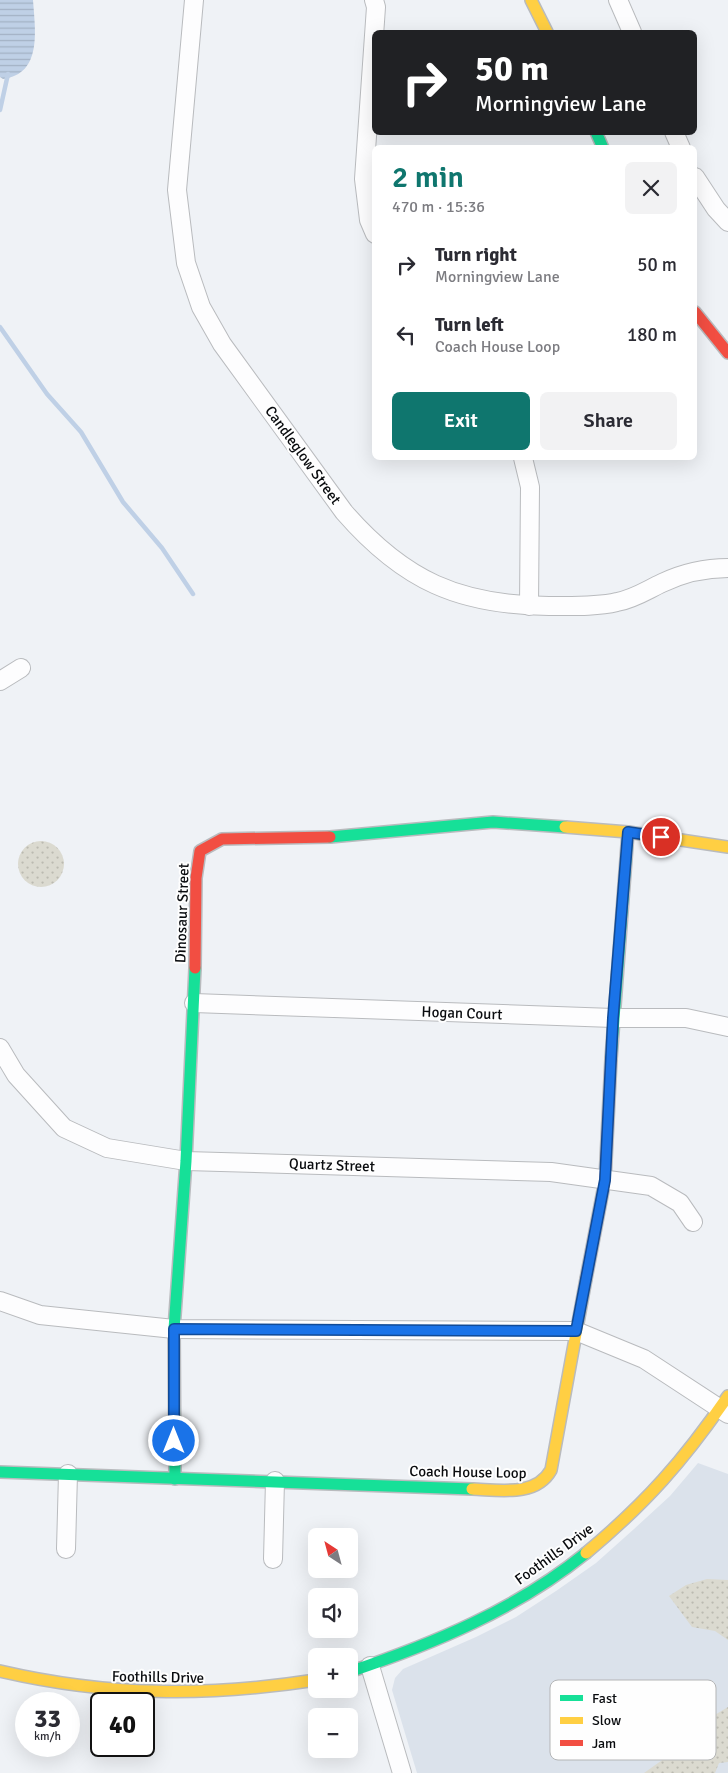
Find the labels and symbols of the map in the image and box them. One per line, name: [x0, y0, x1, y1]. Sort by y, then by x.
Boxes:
street label: Candleglow Street: [261, 402, 345, 508]
pin: [640, 816, 682, 858]
street label: Dinosaur Street: [171, 863, 193, 963]
street label: Hogan Court: [421, 1003, 503, 1023]
street label: Quartz Street: [289, 1155, 375, 1175]
position arrow: [147, 1414, 199, 1466]
street label: Coach House Loop: [409, 1462, 527, 1482]
street label: Foothills Drive: [511, 1520, 597, 1588]
north arrow: [308, 1528, 358, 1578]
street label: Foothills Drive: [112, 1667, 204, 1687]
legend: [550, 1680, 716, 1760]
text: Fast: [592, 1690, 617, 1707]
speed limit sign: 40: [90, 1692, 155, 1757]
text: Slow: [592, 1712, 621, 1729]
text: Jam: [592, 1735, 616, 1752]

